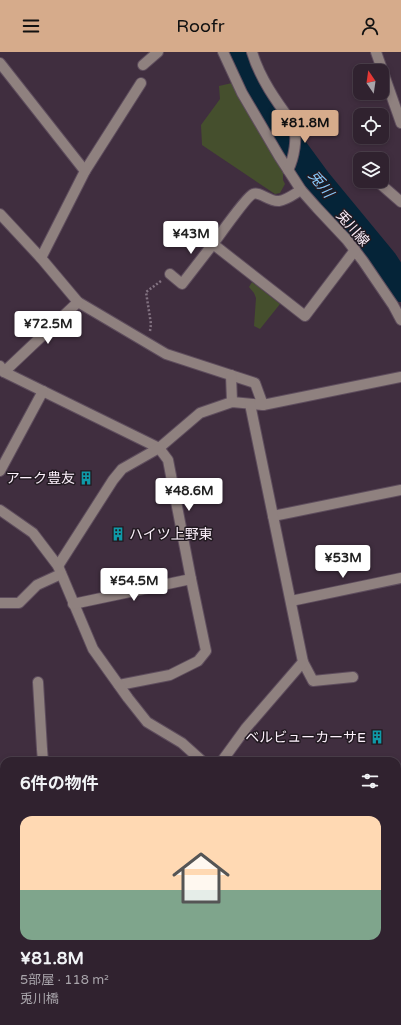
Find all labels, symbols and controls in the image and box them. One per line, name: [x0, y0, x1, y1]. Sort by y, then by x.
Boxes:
icon: menu: [20, 15, 42, 37]
text: Roofr: [176, 15, 225, 37]
icon: person: [359, 15, 381, 37]
north arrow: [353, 64, 389, 100]
map controls: [353, 64, 389, 188]
button: locate: [353, 108, 389, 144]
pin: ¥81.8M: [272, 110, 338, 144]
text: ¥81.8M: [281, 115, 329, 131]
button: layers: [353, 152, 389, 188]
water label: 兎川: [305, 167, 339, 203]
street label: 兎川線: [332, 207, 373, 250]
pin: ¥43M: [167, 221, 215, 255]
text: ¥43M: [172, 226, 210, 242]
pin: ¥72.5M: [15, 311, 81, 345]
text: ¥72.5M: [24, 316, 72, 332]
place label: アーク豊友: [6, 470, 75, 487]
building icon: アーク豊友: [78, 470, 94, 486]
pin: ¥48.6M: [156, 478, 222, 512]
text: ¥48.6M: [165, 483, 213, 499]
building icon: ハイツ上野東: [110, 526, 126, 542]
place label: ハイツ上野東: [129, 526, 213, 543]
pin: ¥53M: [319, 545, 367, 579]
text: ¥53M: [324, 550, 362, 566]
pin: ¥54.5M: [101, 568, 167, 602]
text: ¥54.5M: [110, 573, 158, 589]
place label: ベルビューカーサE: [245, 729, 366, 746]
building icon: ベルビューカーサE: [369, 729, 385, 745]
icon: filters: [359, 770, 381, 792]
text: 6件の物件: [20, 773, 99, 794]
icon: home: [165, 842, 237, 914]
text: ¥81.8M: [20, 948, 84, 969]
text: 5部屋 · 118 m²: [20, 972, 109, 988]
text: 兎川橋: [20, 991, 59, 1007]

